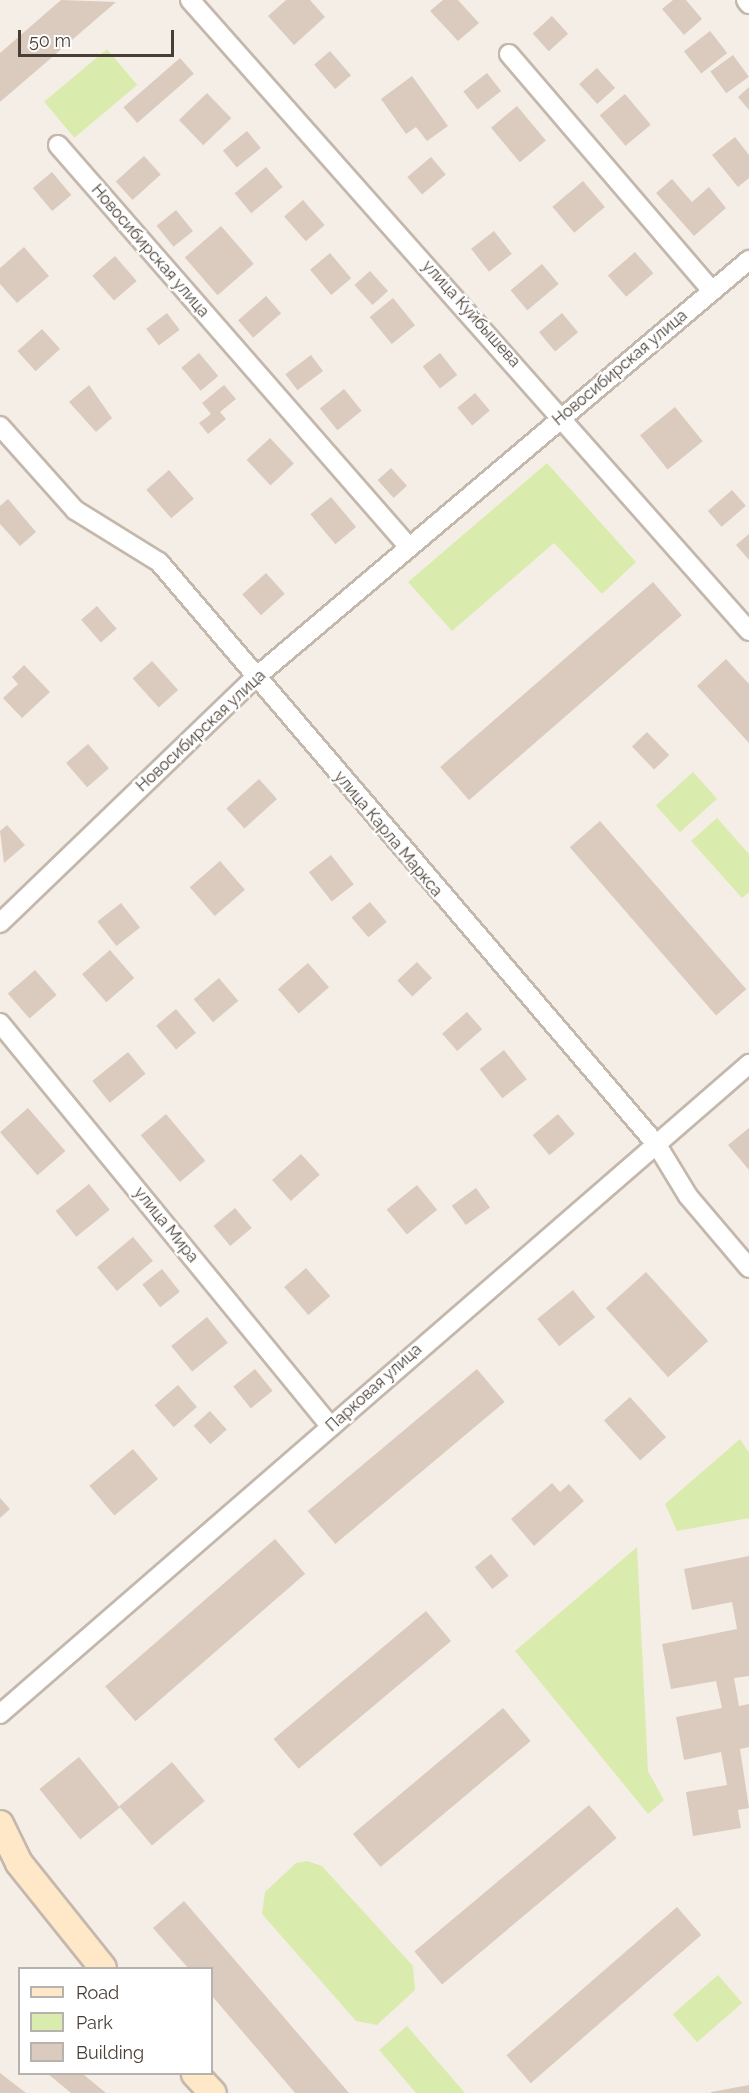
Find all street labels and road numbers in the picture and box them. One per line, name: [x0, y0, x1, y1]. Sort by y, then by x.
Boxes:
street label: Новосибирская улица: [87, 181, 213, 321]
street label: улица Куйбышева: [418, 257, 524, 371]
street label: Новосибирская улица: [549, 306, 691, 430]
street label: Новосибирская улица: [132, 666, 270, 796]
street label: улица Карла Маркса: [330, 767, 446, 901]
street label: улица Мира: [130, 1183, 202, 1267]
street label: Парковая улица: [322, 1340, 426, 1436]

